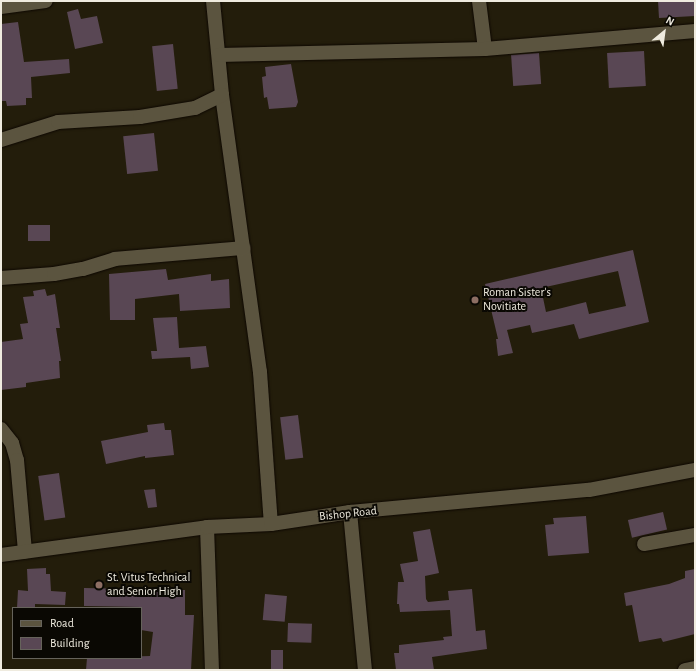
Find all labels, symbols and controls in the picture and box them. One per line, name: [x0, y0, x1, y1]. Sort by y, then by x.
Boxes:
north arrow: [644, 12, 684, 52]
text: N: [664, 14, 676, 28]
place label: Roman Sister's Novitiate: [483, 286, 551, 314]
marker: Roman Sister's Novitiate: [470, 295, 480, 305]
street label: Bishop Road: [318, 504, 378, 524]
place label: St. Vitus Technical and Senior High: [107, 571, 190, 599]
marker: St. Vitus Technical and Senior High: [94, 580, 104, 590]
legend: [12, 607, 142, 659]
text: Road: [50, 617, 74, 629]
text: Building: [50, 637, 90, 649]

